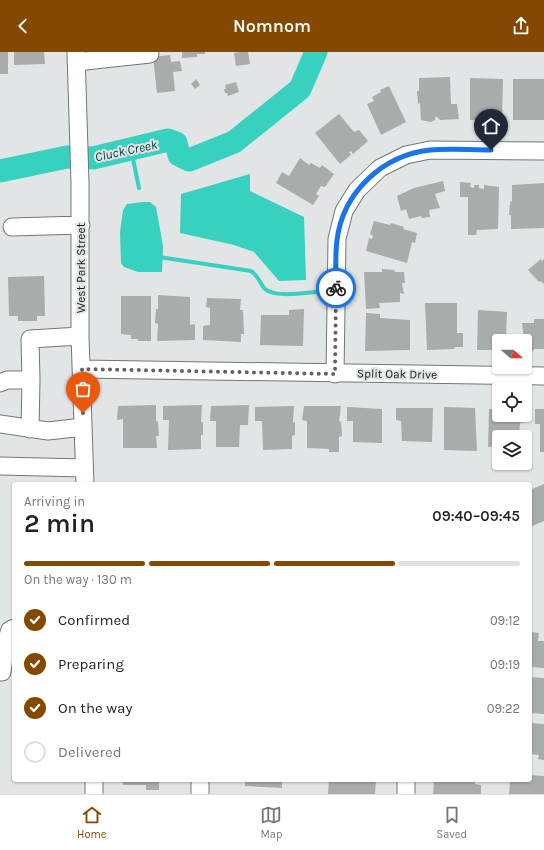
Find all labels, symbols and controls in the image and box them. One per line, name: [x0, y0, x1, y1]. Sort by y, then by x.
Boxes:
icon: back: [12, 15, 34, 37]
text: Nomnom: [233, 15, 311, 37]
icon: share: [510, 15, 532, 37]
pin: [474, 109, 508, 150]
icon: home: [480, 115, 502, 137]
water label: Cluck Creek: [94, 137, 159, 164]
street label: West Park Street: [74, 222, 88, 313]
courier: [316, 268, 356, 308]
icon: bike: [325, 277, 347, 299]
north arrow: [492, 334, 532, 374]
map controls: [492, 334, 532, 470]
street label: Split Oak Drive: [357, 366, 437, 382]
pin: [66, 372, 100, 413]
icon: bag: [72, 378, 94, 400]
button: locate: [492, 382, 532, 422]
button: layers: [492, 430, 532, 470]
text: Arriving in: [24, 494, 85, 509]
text: 09:40–09:45: [432, 507, 520, 525]
text: 2 min: [24, 508, 95, 539]
text: On the way · 130 m: [24, 572, 132, 587]
icon: check: [24, 609, 46, 631]
text: Confirmed: [58, 611, 130, 629]
text: 09:12: [490, 613, 520, 628]
icon: check: [24, 653, 46, 675]
text: Preparing: [58, 655, 124, 673]
text: 09:19: [490, 657, 520, 672]
icon: check: [24, 697, 46, 719]
text: On the way: [58, 699, 132, 717]
text: 09:22: [487, 701, 520, 716]
text: Delivered: [58, 743, 122, 761]
tab: Home: [77, 804, 106, 841]
tab: Map: [260, 804, 282, 841]
tab: Saved: [437, 804, 467, 841]

